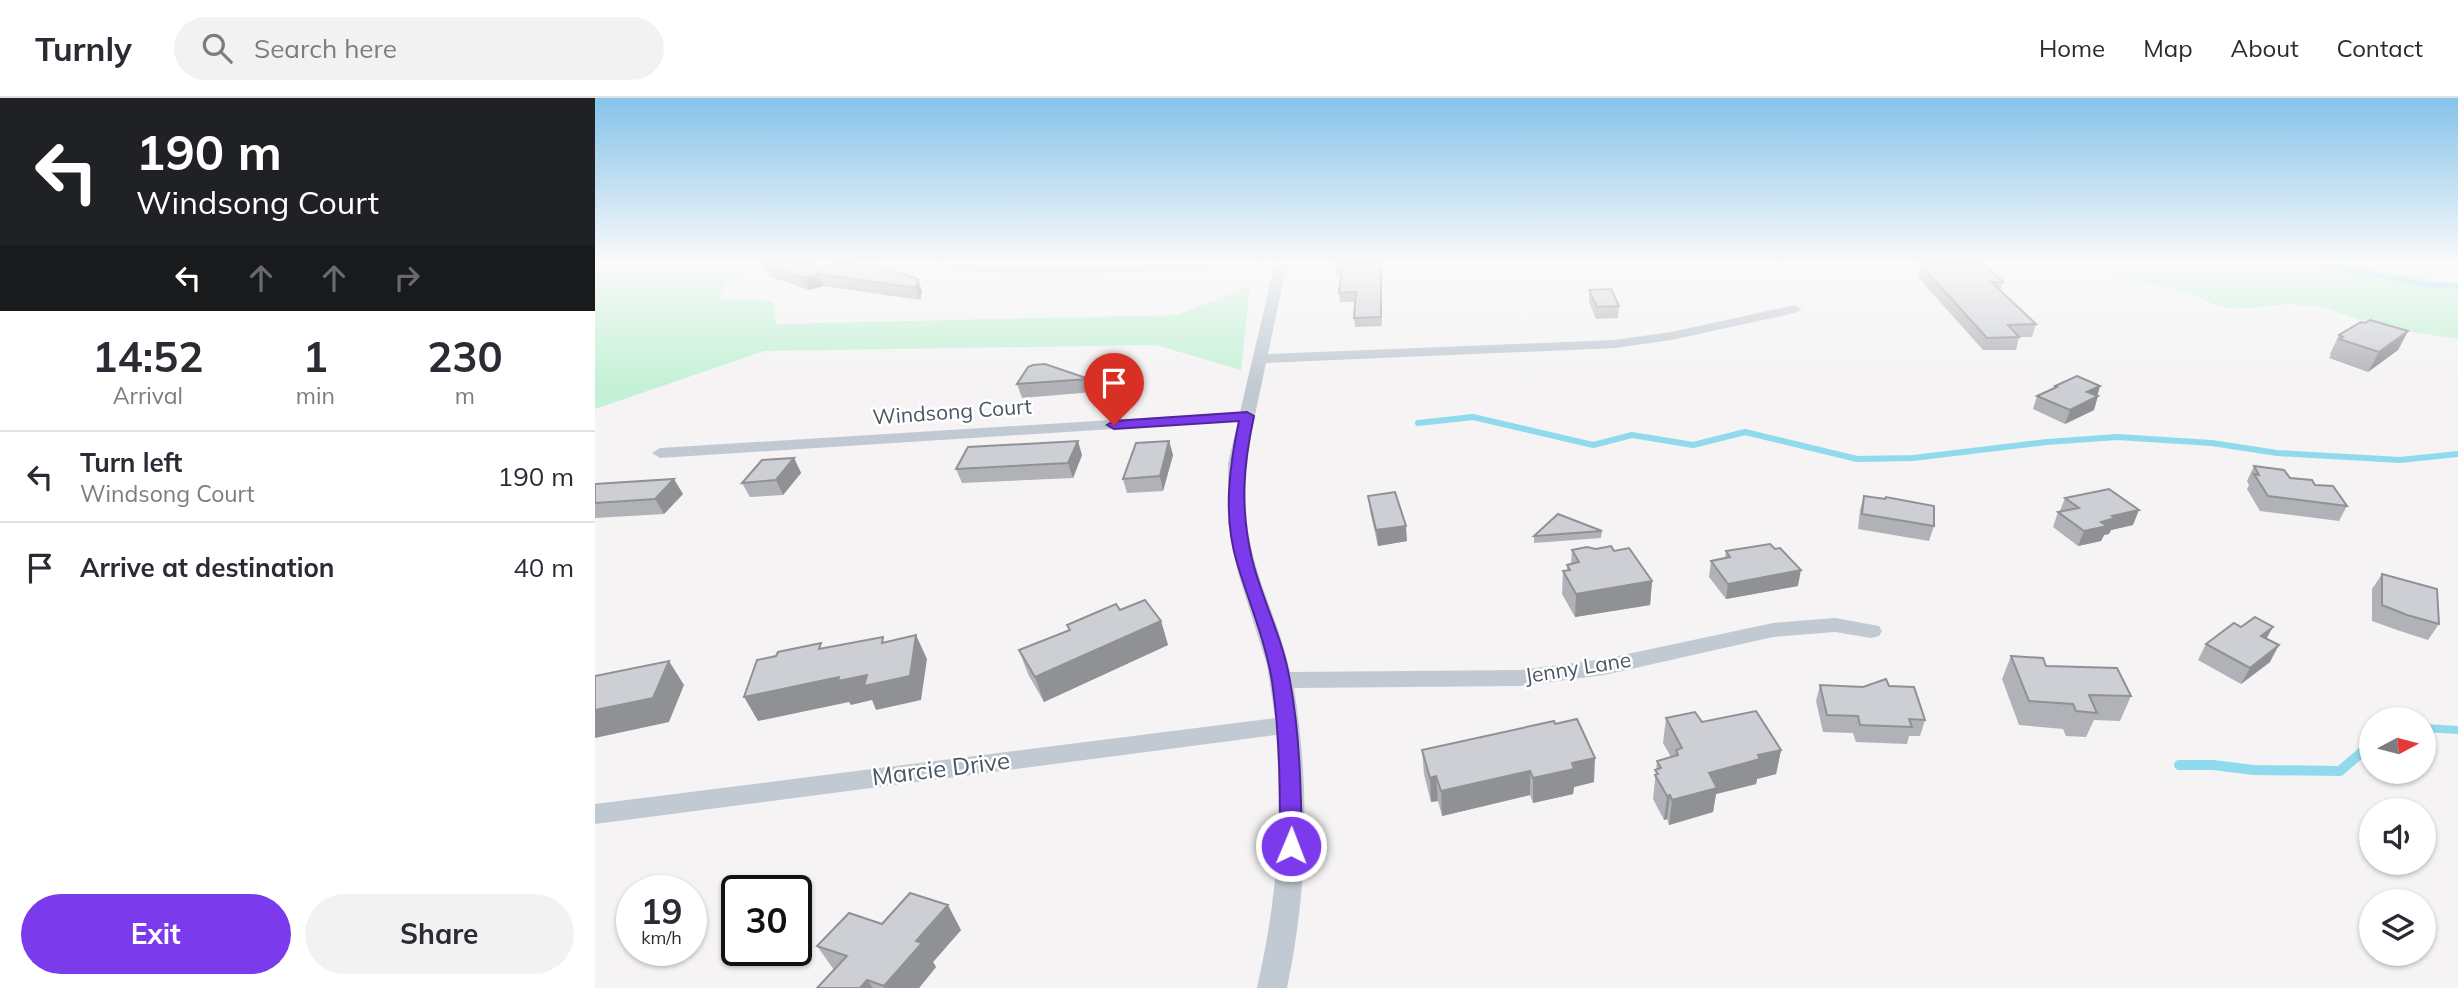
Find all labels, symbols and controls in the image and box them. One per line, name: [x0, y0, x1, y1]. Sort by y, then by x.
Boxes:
search box: [174, 17, 664, 80]
text: Turnly: [35, 28, 132, 69]
icon: search: [198, 29, 236, 67]
text: Search here: [254, 32, 397, 65]
text: Home: [2039, 33, 2105, 63]
text: Map: [2143, 33, 2193, 63]
text: About: [2231, 33, 2299, 63]
text: Contact: [2337, 33, 2423, 63]
text: 190 m: [136, 121, 282, 182]
icon: left: [21, 126, 112, 217]
text: Windsong Court: [136, 182, 379, 222]
icon: left: [169, 259, 207, 297]
icon: ahead: [242, 259, 280, 297]
icon: ahead: [315, 259, 353, 297]
icon: right: [388, 259, 426, 297]
text: 14:52: [92, 330, 203, 383]
text: 1: [303, 330, 328, 383]
text: 230: [427, 330, 503, 383]
pin: [1084, 353, 1144, 425]
icon: arrive: [1095, 364, 1133, 402]
text: Arrival: [113, 381, 183, 410]
text: min: [296, 381, 335, 410]
text: m: [455, 381, 475, 410]
street label: Windsong Court: [872, 392, 1032, 430]
text: Turn left: [80, 446, 182, 479]
icon: left: [21, 458, 59, 496]
text: 190 m: [498, 460, 574, 493]
text: Windsong Court: [80, 479, 255, 508]
icon: arrive: [21, 549, 59, 587]
text: Arrive at destination: [80, 551, 335, 584]
text: 40 m: [513, 551, 574, 584]
street label: Jenny Lane: [1523, 646, 1633, 688]
north arrow: [2359, 707, 2436, 784]
map controls: [2359, 707, 2436, 966]
street label: Marcie Drive: [870, 745, 1011, 791]
button: sound: [2359, 798, 2436, 875]
position arrow: [1254, 809, 1328, 883]
speed limit sign: 30: [721, 875, 812, 966]
text: 19: [640, 889, 683, 933]
button: layers: [2359, 889, 2436, 966]
button: Exit: [21, 894, 291, 974]
button: Share: [305, 894, 574, 974]
text: km/h: [641, 926, 682, 949]

